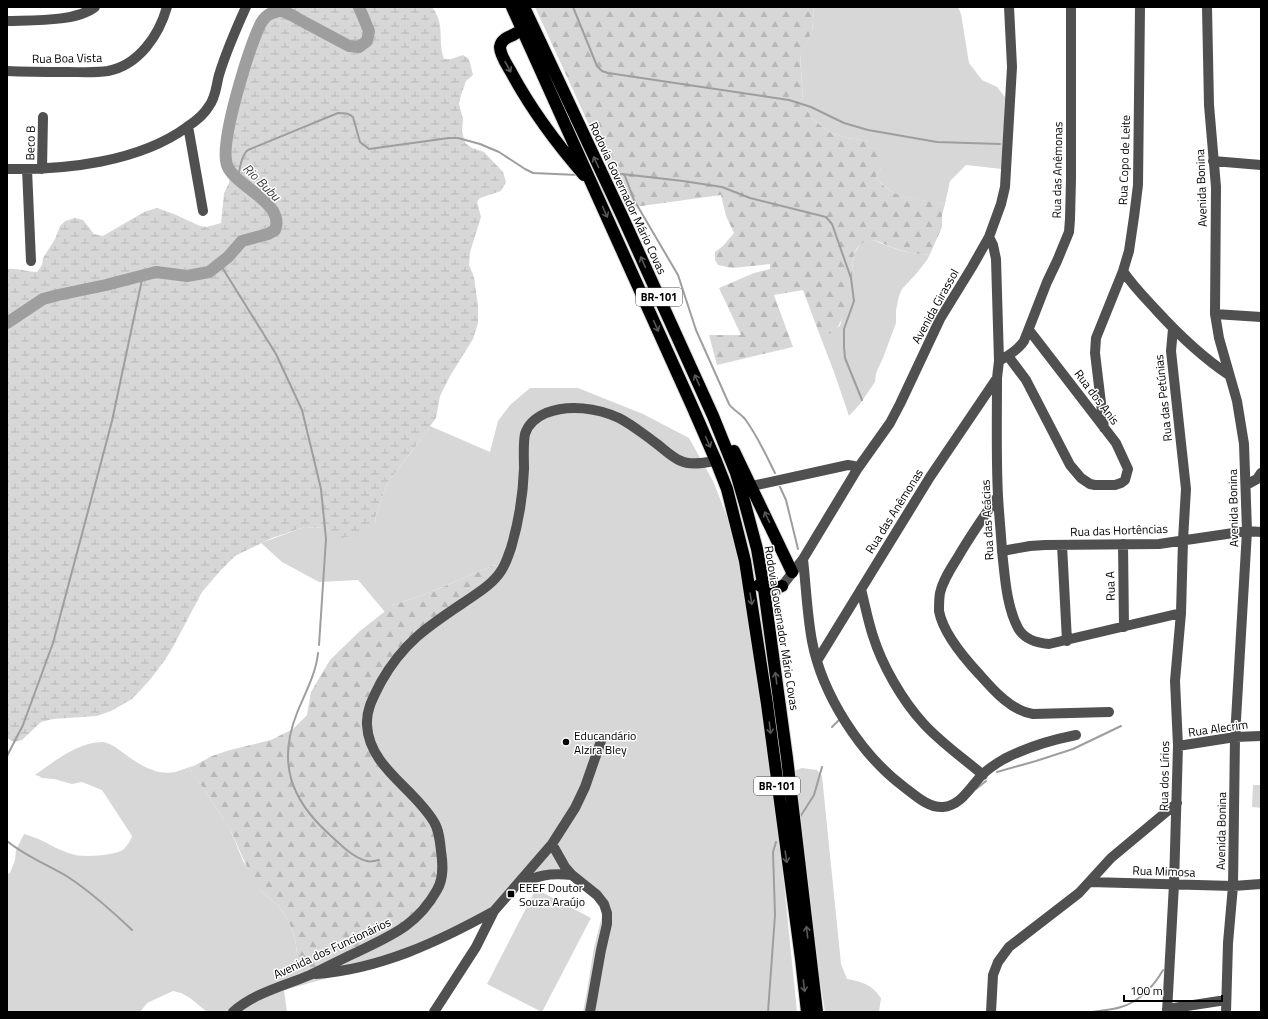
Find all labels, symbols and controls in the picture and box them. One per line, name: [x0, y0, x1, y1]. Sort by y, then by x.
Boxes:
street label: Rua Boa Vista: [32, 48, 102, 68]
one-way arrow: [504, 61, 512, 73]
street label: Rua Copo de Leite: [1113, 115, 1135, 205]
street label: Rodovia Governador Mário Covas: [584, 119, 672, 278]
street label: Rua das Anêmonas: [1047, 121, 1067, 219]
street label: Beco B: [20, 125, 40, 161]
street label: Avenida Bonina: [1190, 149, 1212, 227]
one-way arrow: [592, 156, 599, 168]
water label: Rio Bubu: [239, 159, 286, 206]
one-way arrow: [602, 206, 609, 218]
one-way arrow: [639, 256, 646, 268]
street label: Avenida Girassol: [907, 265, 963, 347]
road number: BR-101: [636, 288, 682, 306]
one-way arrow: [653, 320, 660, 332]
street label: Rua das Petúnias: [1149, 353, 1177, 442]
street label: Rua dos Anis: [1070, 365, 1124, 429]
one-way arrow: [693, 374, 700, 386]
one-way arrow: [704, 435, 712, 447]
street label: Rua das Anêmonas: [860, 464, 928, 557]
street label: Avenida Bonina: [1223, 469, 1243, 547]
street label: Rua das Acácias: [975, 479, 999, 561]
one-way arrow: [763, 512, 770, 524]
street label: Rua das Hortências: [1070, 519, 1169, 541]
street label: Rodovia Governador Mário Covas: [760, 544, 804, 712]
street label: Rua A: [1100, 571, 1120, 601]
one-way arrow: [747, 592, 755, 605]
one-way arrow: [772, 671, 780, 684]
street label: Rua Alecrim: [1187, 714, 1249, 742]
one-way arrow: [766, 721, 774, 734]
place label: Educandário Alzira Bley: [574, 726, 636, 759]
marker: Educandário Alzira Bley: [561, 737, 571, 747]
street label: Rua dos Lírios: [1154, 740, 1174, 811]
road number: BR-101: [754, 777, 800, 795]
street label: Avenida Bonina: [1211, 792, 1231, 870]
one-way arrow: [782, 850, 790, 863]
street label: Rua Mimosa: [1132, 860, 1196, 882]
place label: EEEF Doutor Souza Araújo: [519, 878, 585, 911]
marker: EEEF Doutor Souza Araújo: [506, 889, 516, 899]
street label: Avenida dos Funcionários: [270, 912, 394, 984]
one-way arrow: [804, 926, 811, 939]
scale bar: [1124, 977, 1222, 1003]
one-way arrow: [800, 979, 808, 992]
text: 100 m: [1130, 981, 1163, 1000]

